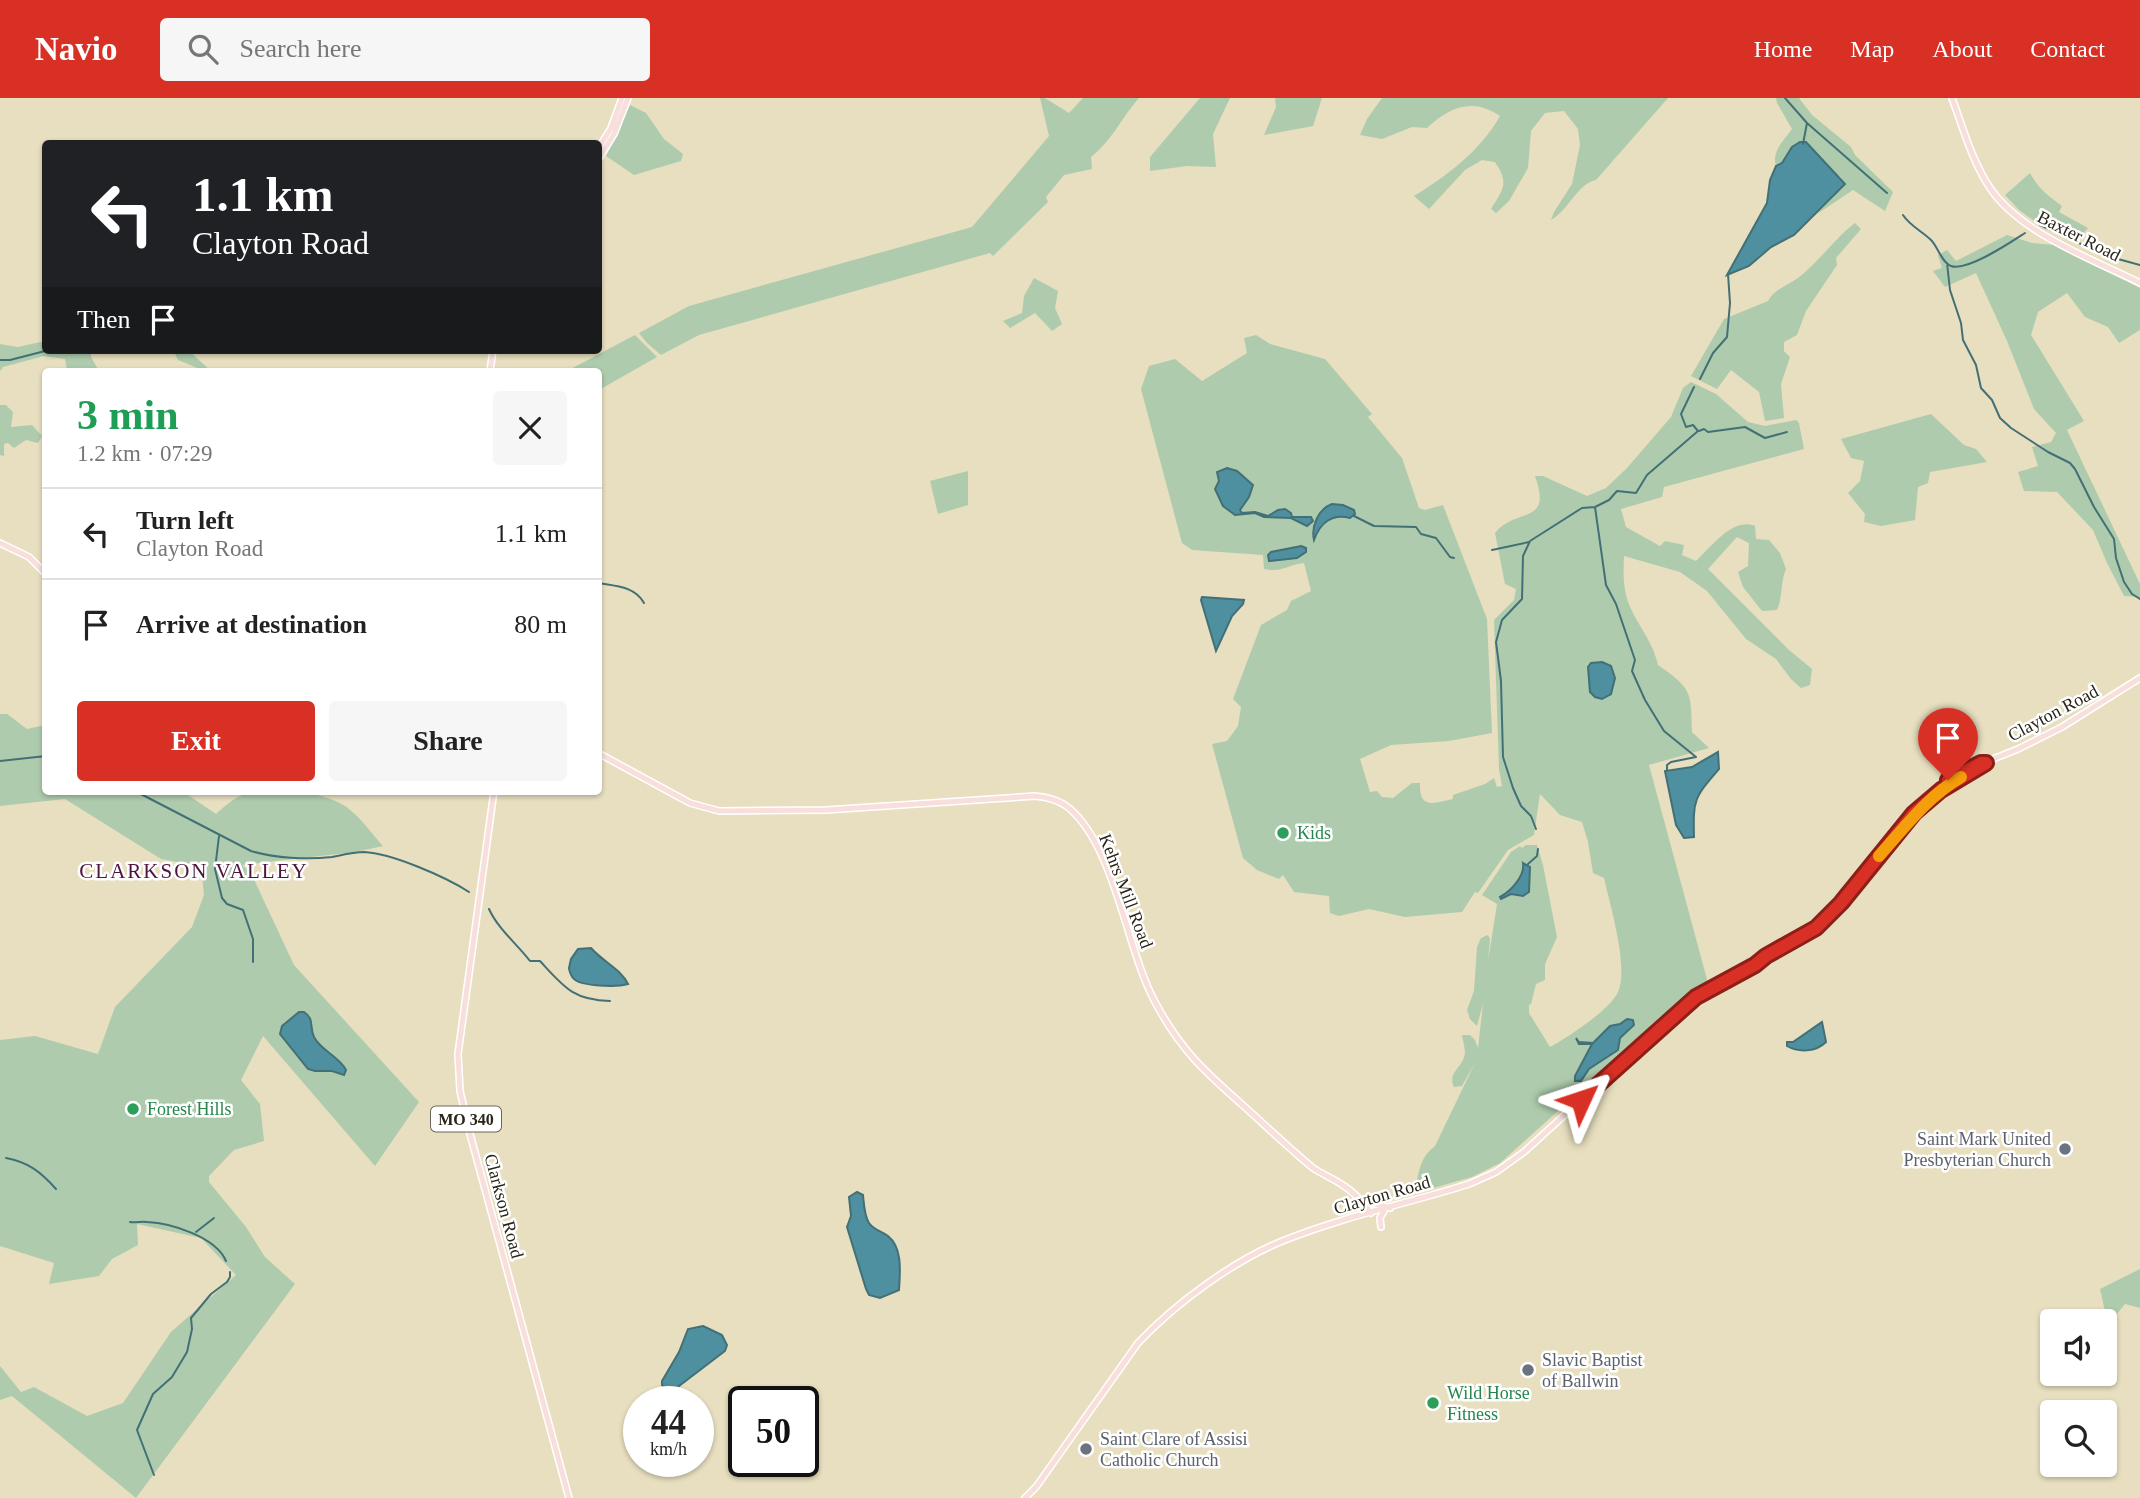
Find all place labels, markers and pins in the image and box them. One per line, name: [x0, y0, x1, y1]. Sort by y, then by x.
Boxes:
pin: [1918, 708, 1978, 780]
place label: Kids: [1297, 823, 1331, 843]
marker: Kids: [1275, 825, 1291, 841]
place label: Forest Hills: [147, 1099, 232, 1119]
marker: Forest Hills: [125, 1101, 141, 1117]
place label: Saint Mark United Presbyterian Church: [1904, 1129, 2051, 1170]
marker: Saint Mark United Presbyterian Church: [2057, 1141, 2073, 1157]
place label: Slavic Baptist of Ballwin: [1542, 1350, 1643, 1391]
marker: Slavic Baptist of Ballwin: [1520, 1362, 1536, 1378]
place label: Wild Horse Fitness: [1447, 1383, 1530, 1424]
marker: Wild Horse Fitness: [1425, 1395, 1441, 1411]
place label: Saint Clare of Assisi Catholic Church: [1100, 1429, 1248, 1470]
marker: Saint Clare of Assisi Catholic Church: [1078, 1441, 1094, 1457]

